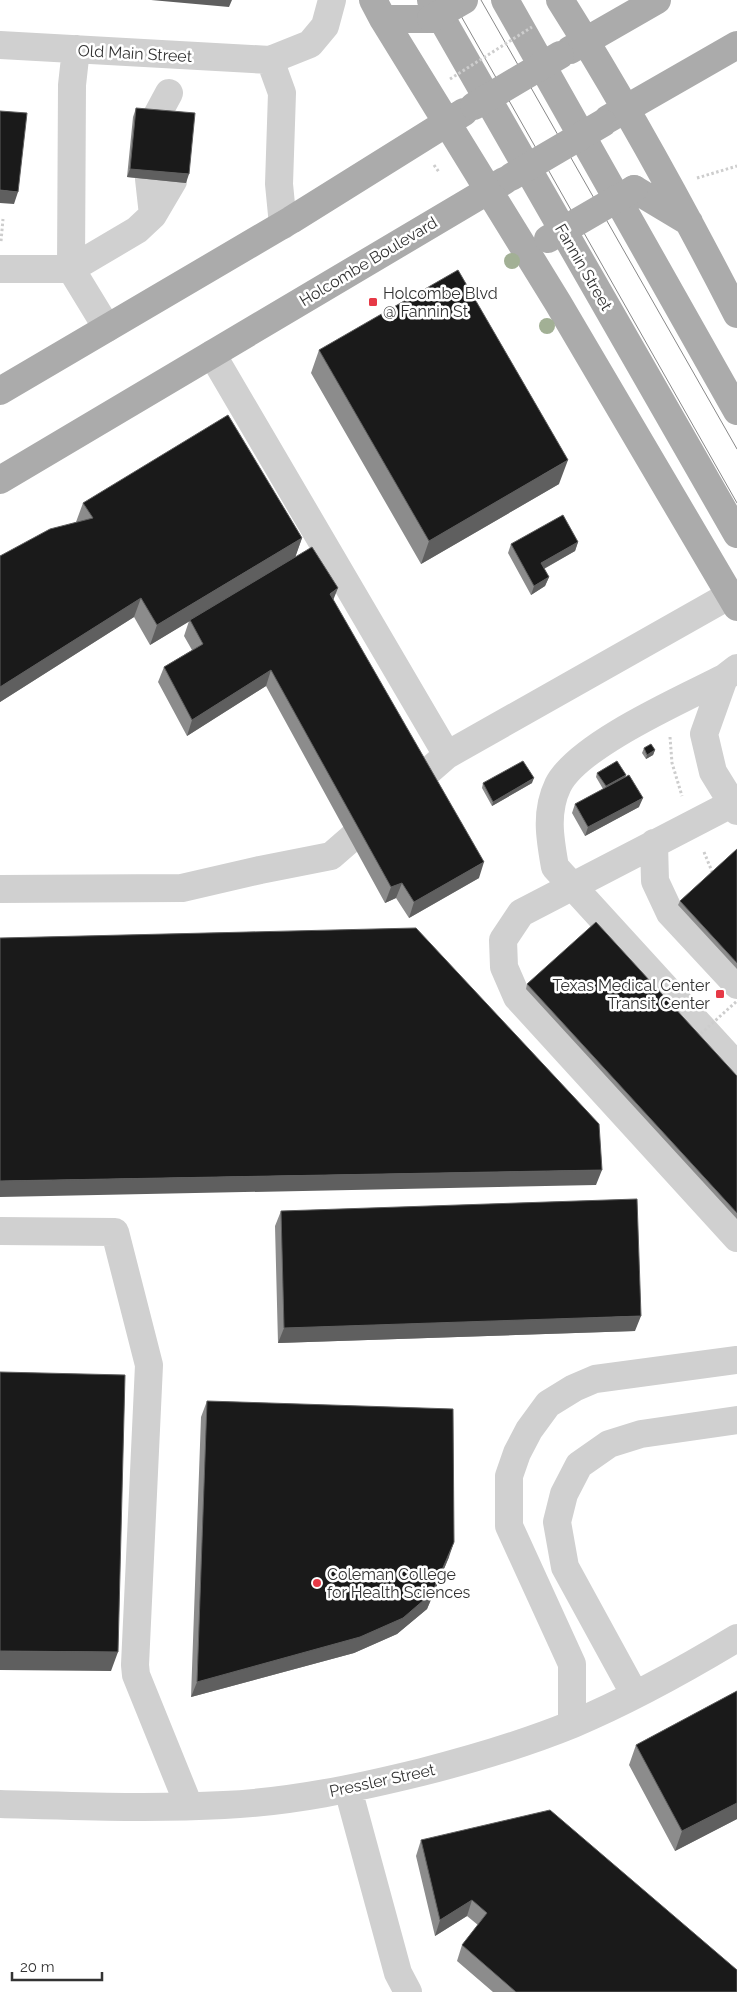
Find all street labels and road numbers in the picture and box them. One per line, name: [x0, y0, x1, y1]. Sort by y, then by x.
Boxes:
street label: Old Main Street: [77, 41, 193, 66]
street label: Holcombe Boulevard: [296, 213, 441, 310]
street label: Fannin Street: [551, 220, 616, 315]
street label: Pressler Street: [328, 1760, 437, 1801]

